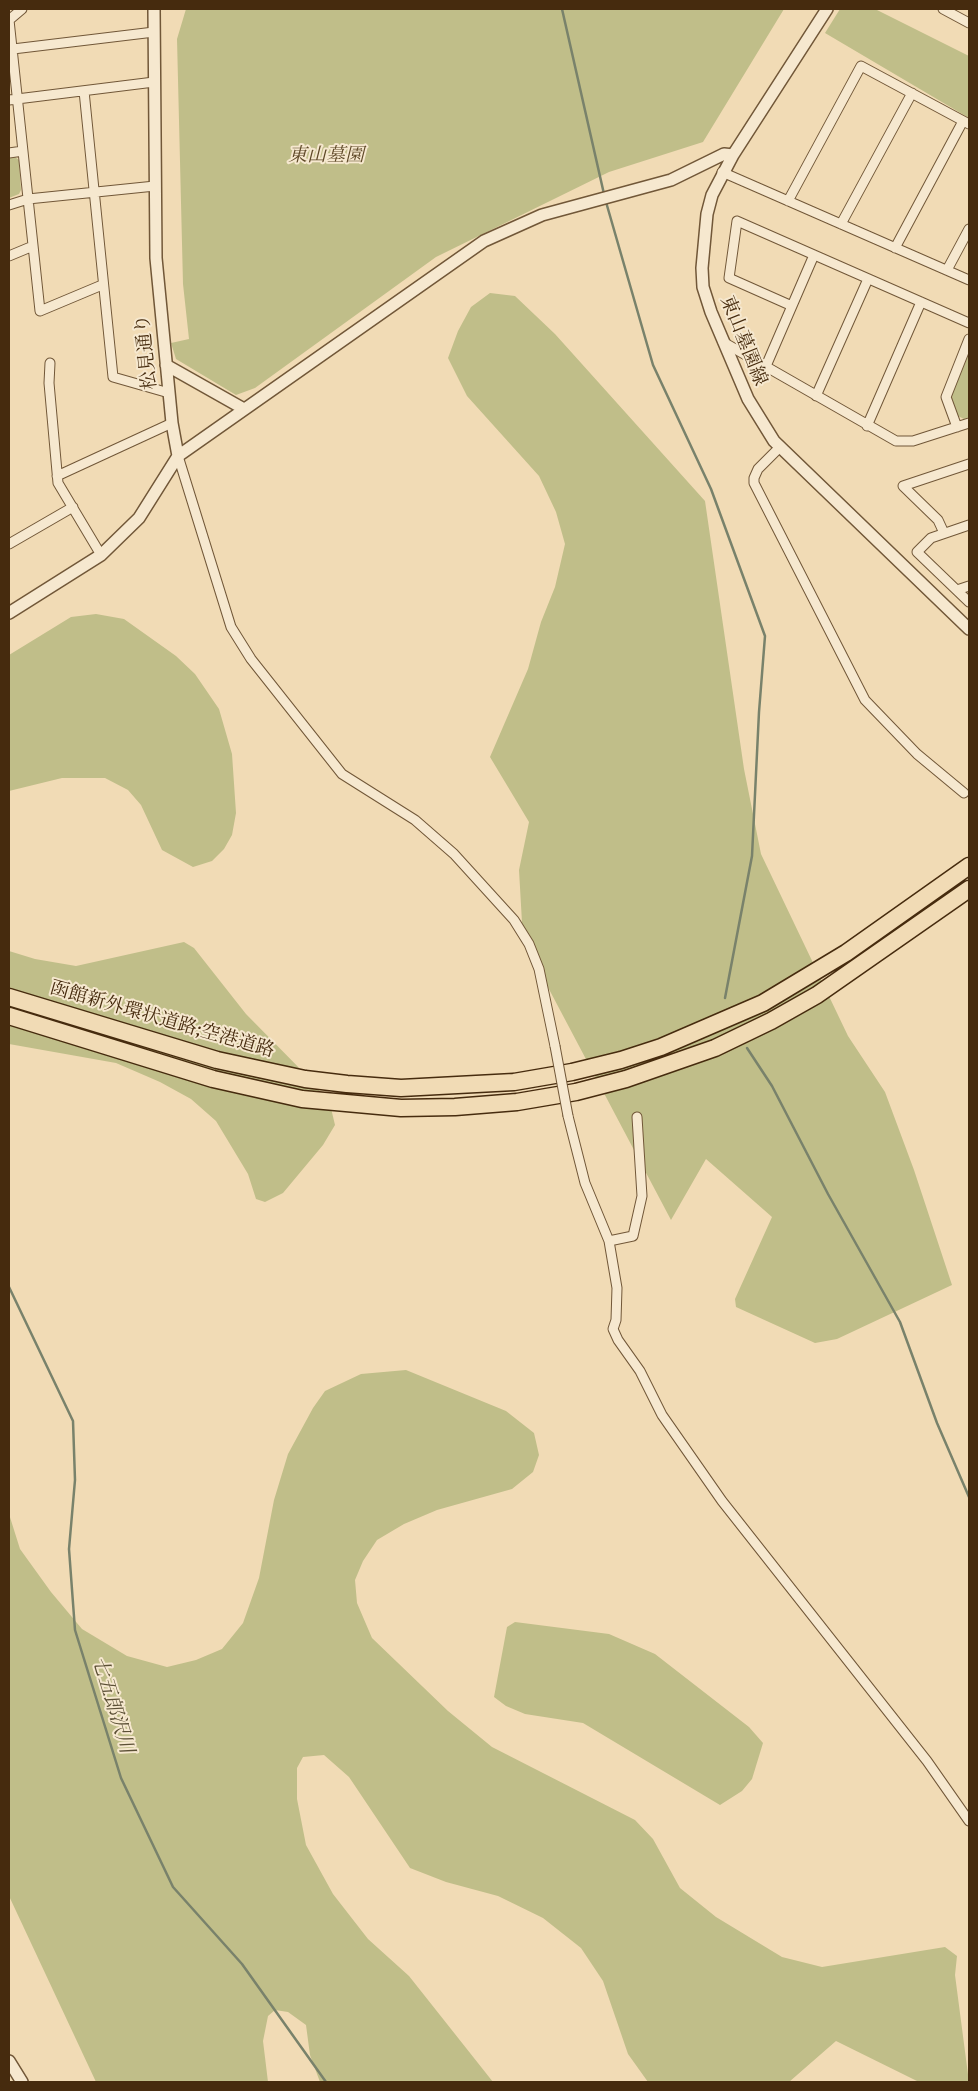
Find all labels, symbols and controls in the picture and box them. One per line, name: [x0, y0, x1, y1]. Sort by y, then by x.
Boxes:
park label: 東山墓園: [288, 145, 364, 167]
street label: 東山墓園線: [715, 293, 771, 389]
street label: 松見通り: [132, 313, 162, 391]
street label: 函館新外環状道路;空港道路: [47, 977, 277, 1063]
water label: 七五郎沢川: [86, 1654, 138, 1756]

